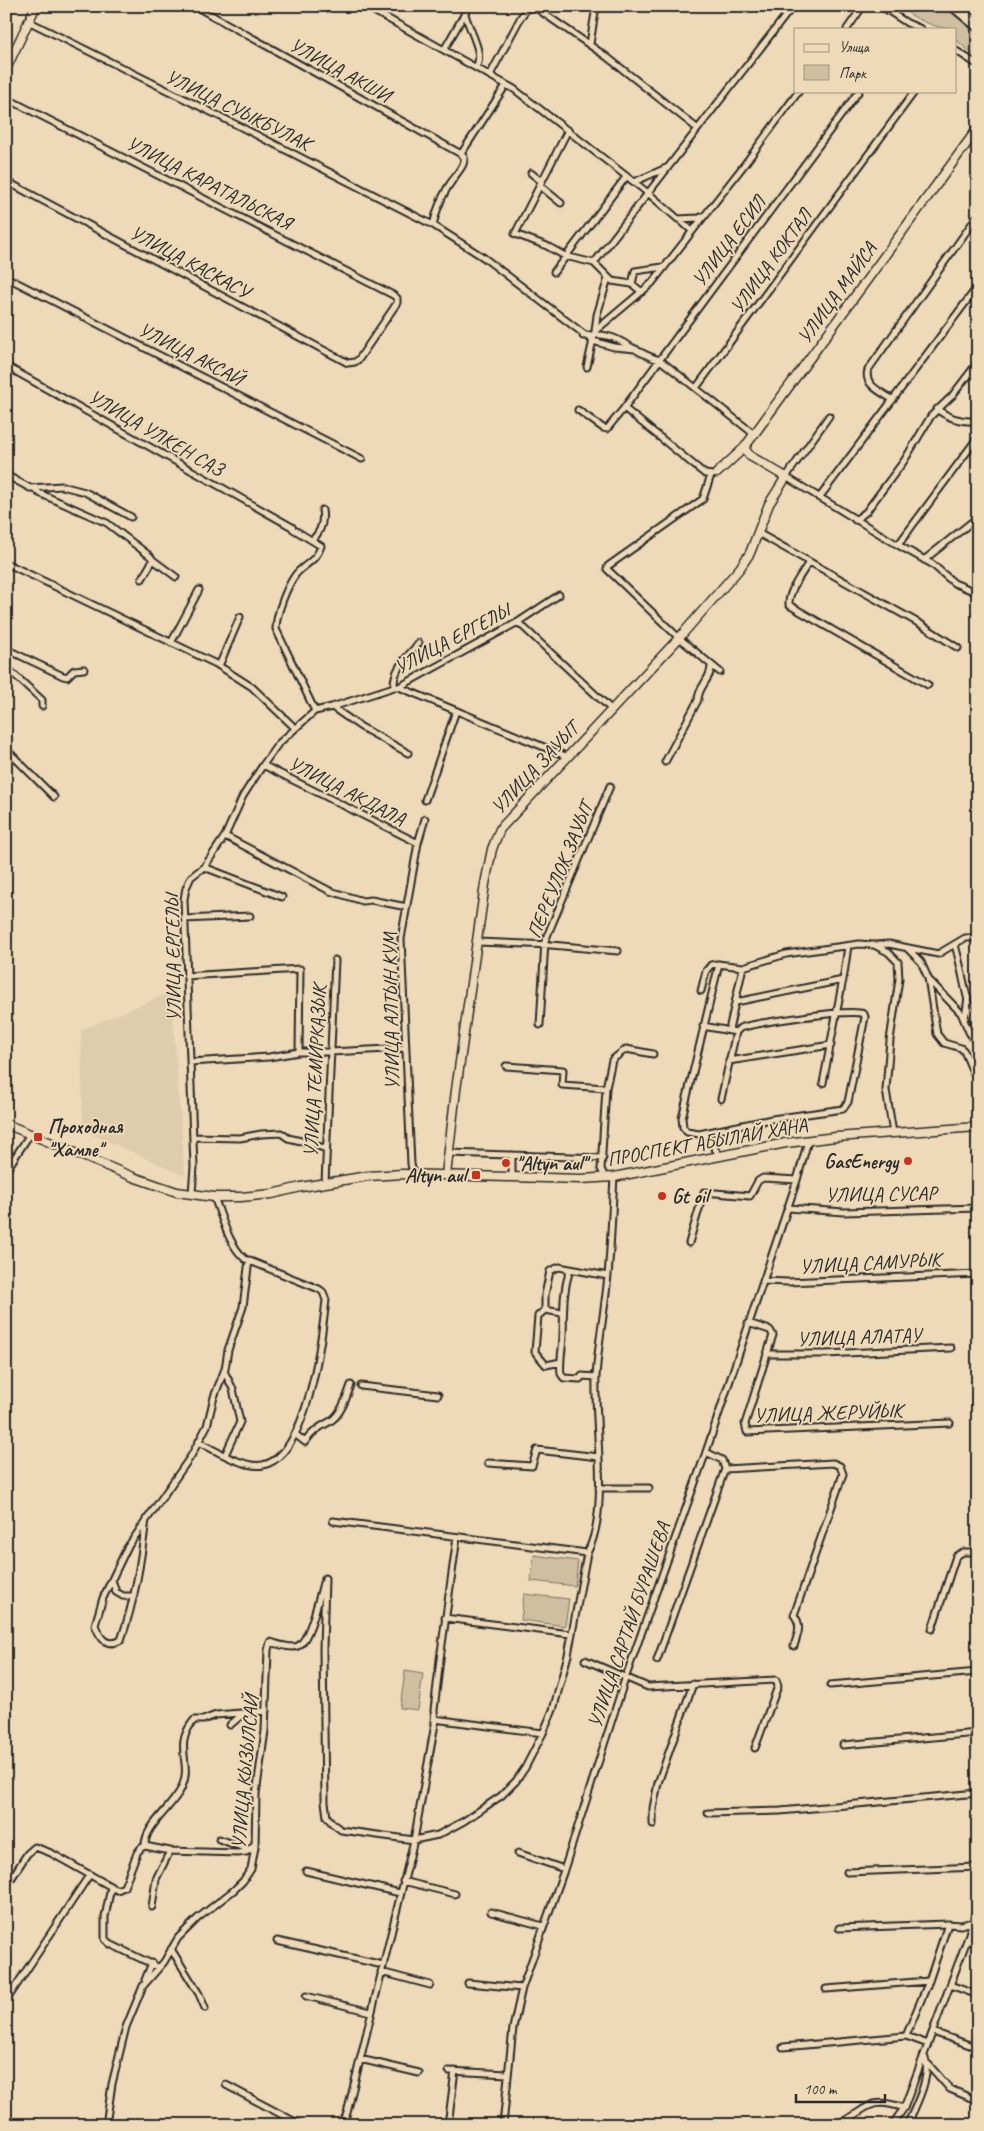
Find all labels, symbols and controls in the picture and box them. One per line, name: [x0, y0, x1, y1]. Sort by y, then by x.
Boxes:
legend: [794, 28, 956, 92]
street label: УЛИЦА АКШИ: [285, 32, 398, 110]
text: Улица: [839, 38, 870, 57]
street label: УЛИЦА СУЫКБУЛАК: [161, 64, 318, 158]
text: Парк: [839, 64, 867, 83]
street label: УЛИЦА КАРАТАЛЬСКАЯ: [122, 131, 298, 237]
street label: УЛИЦА ЕСИЛ: [687, 189, 772, 291]
street label: УЛИЦА КОКТАЛ: [725, 202, 819, 318]
street label: УЛИЦА КАСКАСУ: [126, 220, 257, 305]
street label: УЛИЦА МАЙСА: [792, 237, 883, 348]
street label: УЛИЦА АКСАЙ: [134, 317, 251, 393]
street label: УЛИЦА УЛКЕН САЗ: [84, 384, 230, 483]
street label: УЛИЦА ЕРГЕЛЫ: [390, 596, 517, 680]
street label: УЛИЦА ЗАУЫТ: [486, 714, 587, 819]
street label: УЛИЦА АКДАЛА: [284, 751, 411, 832]
street label: ПЕРЕУЛОК ЗАУЫТ: [521, 795, 600, 942]
street label: УЛИЦА ЕРГЕЛЫ: [159, 890, 187, 1022]
street label: УЛИЦА АЛТЫН КУМ: [377, 930, 405, 1090]
street label: УЛИЦА ТЕМИРКАЗЫК: [298, 980, 332, 1158]
street label: ПРОСПЕКТ АБЫЛАЙ ХАНА: [605, 1112, 810, 1172]
place label: Проходная "Хамле": [48, 1114, 124, 1162]
marker: Проходная "Хамле": [32, 1131, 44, 1143]
place label: GasEnergy: [824, 1149, 900, 1175]
place label: "Altyn aul": [516, 1151, 591, 1176]
marker: GasEnergy: [902, 1155, 914, 1167]
marker: "Altyn aul": [500, 1157, 512, 1169]
place label: Altyn aul: [405, 1163, 469, 1188]
marker: Altyn aul: [470, 1169, 482, 1181]
street label: УЛИЦА СУСАР: [825, 1180, 939, 1207]
place label: Gt oil: [672, 1184, 712, 1209]
marker: Gt oil: [656, 1190, 668, 1202]
street label: УЛИЦА САМУРЫК: [799, 1247, 945, 1279]
street label: УЛИЦА АЛАТАУ: [797, 1322, 924, 1352]
street label: УЛИЦА ЖЕРУЙЫК: [753, 1398, 907, 1428]
street label: УЛИЦА САРТАЙ БУРАШЕВА: [582, 1518, 676, 1731]
street label: УЛИЦА КЫЗЫЛСАЙ: [226, 1691, 264, 1850]
scale bar: [796, 2071, 885, 2103]
text: 100 m: [804, 2080, 838, 2099]

